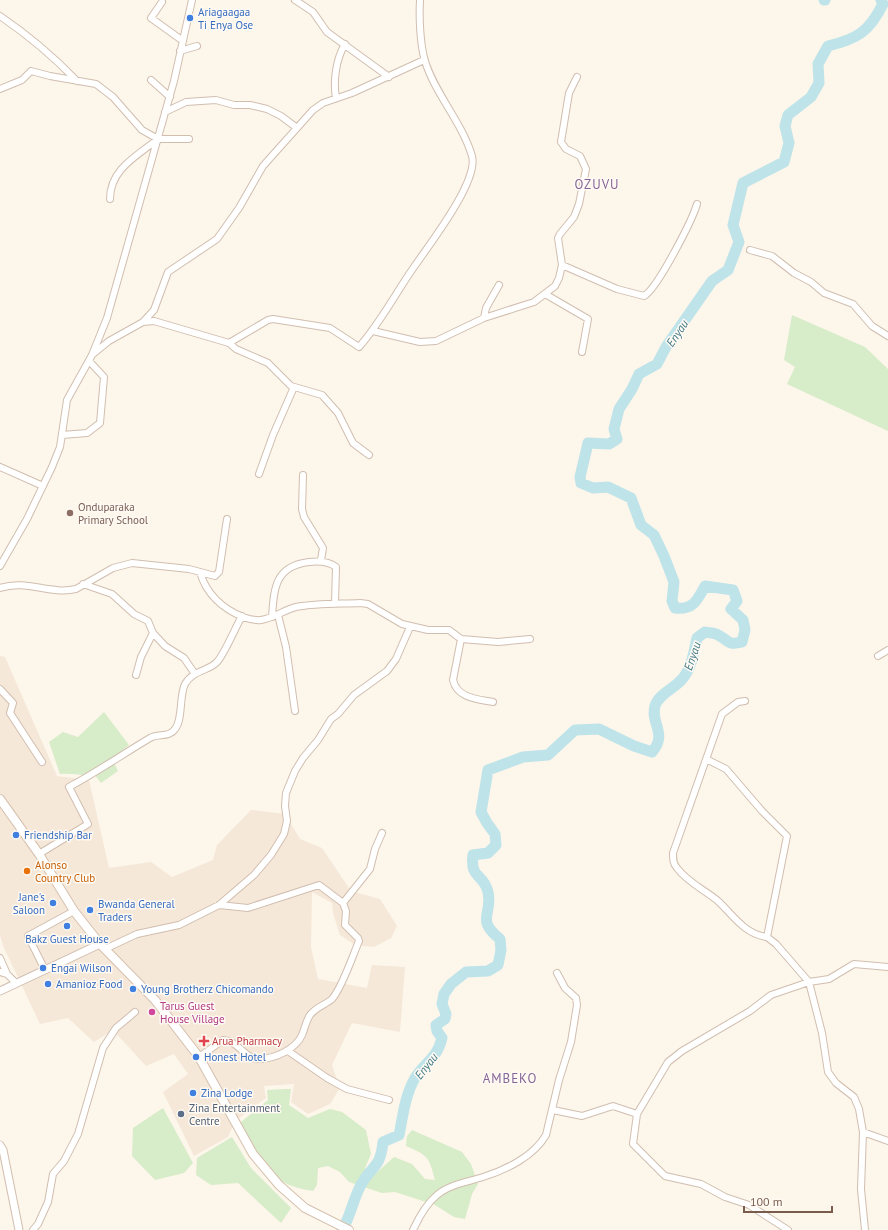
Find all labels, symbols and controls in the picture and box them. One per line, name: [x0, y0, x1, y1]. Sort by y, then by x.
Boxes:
place label: Ariagaagaa Ti Enya Ose: [198, 5, 254, 32]
marker: Ariagaagaa Ti Enya Ose: [185, 13, 195, 23]
district label: OZUVU: [574, 176, 620, 193]
water label: Enyau: [663, 317, 691, 349]
place label: Onduparaka Primary School: [78, 500, 149, 527]
marker: Onduparaka Primary School: [65, 508, 75, 518]
water label: Enyau: [680, 640, 704, 672]
place label: Friendship Bar: [24, 828, 92, 842]
marker: Friendship Bar: [11, 830, 21, 840]
place label: Alonso Country Club: [35, 858, 95, 885]
marker: Alonso Country Club: [22, 866, 32, 876]
place label: Jane's Saloon: [13, 890, 45, 917]
place label: Bwanda General Traders: [98, 897, 175, 924]
marker: Jane's Saloon: [48, 898, 58, 908]
marker: Bwanda General Traders: [85, 905, 95, 915]
marker: Bakz Guest House: [62, 921, 72, 931]
place label: Bakz Guest House: [25, 932, 109, 946]
place label: Engai Wilson: [51, 961, 112, 975]
marker: Engai Wilson: [38, 963, 48, 973]
place label: Amanioz Food: [56, 977, 123, 991]
marker: Amanioz Food: [43, 979, 53, 989]
place label: Young Brotherz Chicomando: [141, 982, 274, 996]
marker: Young Brotherz Chicomando: [128, 984, 138, 994]
place label: Tarus Guest House Village: [160, 999, 225, 1026]
marker: Tarus Guest House Village: [147, 1007, 157, 1017]
place label: Arua Pharmacy: [212, 1034, 283, 1048]
marker: Arua Pharmacy: [199, 1036, 209, 1046]
place label: Honest Hotel: [204, 1050, 267, 1064]
water label: Enyau: [411, 1050, 441, 1082]
marker: Honest Hotel: [191, 1052, 201, 1062]
district label: AMBEKO: [483, 1070, 537, 1087]
place label: Zina Lodge: [201, 1086, 253, 1100]
marker: Zina Lodge: [188, 1088, 198, 1098]
place label: Zina Entertainment Centre: [189, 1101, 280, 1128]
marker: Zina Entertainment Centre: [176, 1109, 186, 1119]
scale bar: [744, 1188, 832, 1214]
text: 100 m: [750, 1194, 783, 1209]

